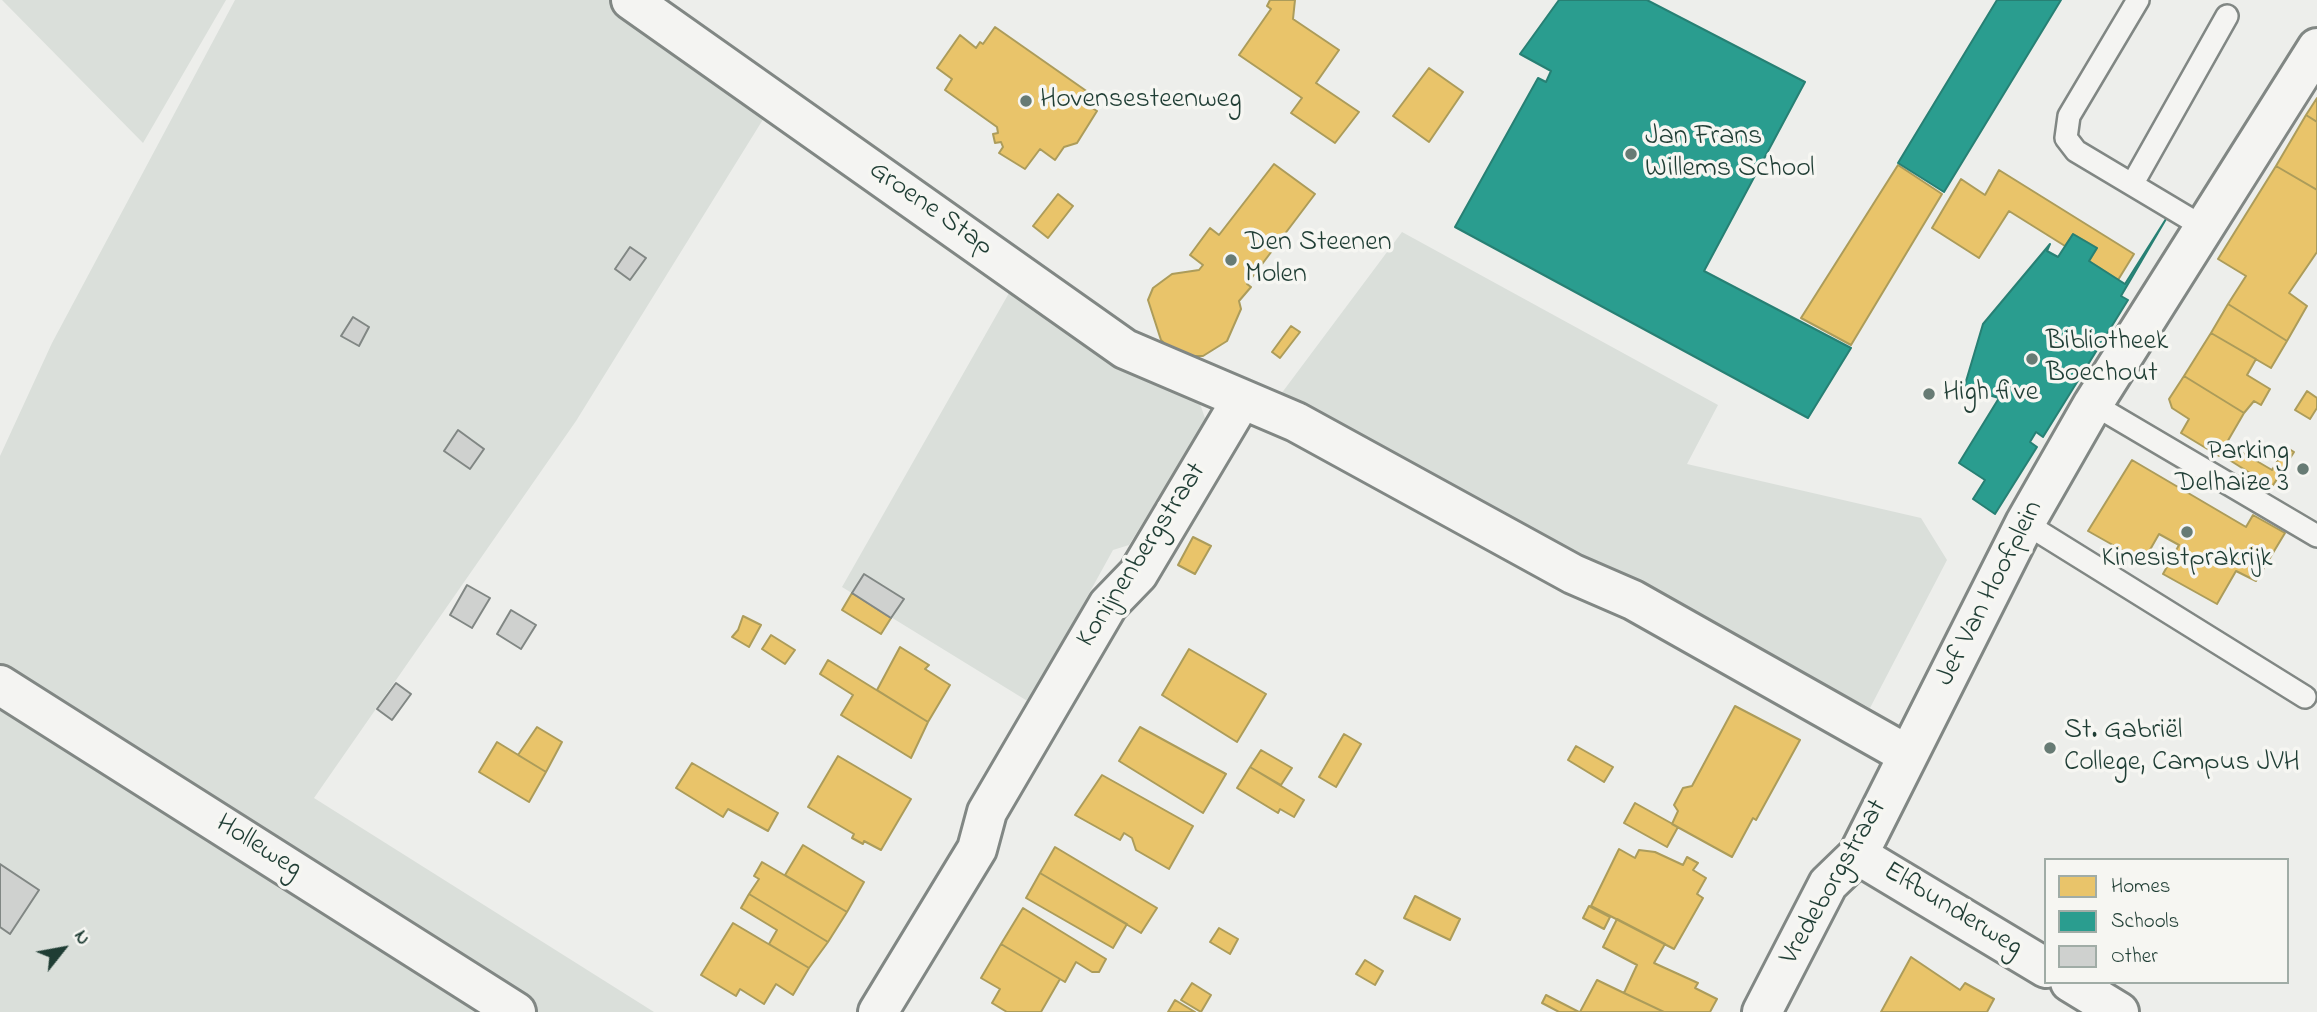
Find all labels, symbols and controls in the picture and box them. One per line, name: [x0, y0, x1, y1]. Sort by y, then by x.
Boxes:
place label: Hovensesteenweg: [1040, 84, 1242, 118]
marker: Hovensesteenweg: [1018, 93, 1034, 109]
place label: Jan Frans Willems School: [1645, 121, 1815, 187]
marker: Jan Frans Willems School: [1623, 146, 1639, 162]
street label: Groene Stap: [861, 155, 999, 265]
place label: Den Steenen Molen: [1245, 227, 1392, 293]
marker: Den Steenen Molen: [1223, 252, 1239, 268]
place label: Bibliotheek Boechout: [2046, 326, 2168, 392]
marker: Bibliotheek Boechout: [2024, 351, 2040, 367]
place label: High five: [1943, 377, 2038, 411]
marker: High five: [1921, 386, 1937, 402]
place label: Parking Delhaize 3: [2175, 436, 2289, 502]
street label: Konijnenbergstraat: [1071, 457, 1215, 655]
marker: Parking Delhaize 3: [2295, 461, 2311, 477]
street label: Jef Van Hoofplein: [1930, 496, 2052, 692]
marker: Kinesistprakrijk: [2179, 524, 2195, 540]
place label: Kinesistprakrijk: [2102, 543, 2272, 577]
place label: St. Gabriël College, Campus JVH: [2064, 715, 2300, 781]
marker: St. Gabriël College, Campus JVH: [2042, 740, 2058, 756]
street label: Vredeborgstraat: [1774, 794, 1896, 972]
street label: Holleweg: [209, 808, 307, 888]
street label: Elfbunderweg: [1876, 856, 2028, 966]
legend: [2044, 858, 2289, 984]
text: Homes: [2111, 872, 2171, 902]
text: Schools: [2111, 907, 2179, 937]
north arrow: [28, 914, 98, 984]
text: N: [67, 925, 96, 950]
text: Other: [2111, 942, 2158, 972]

